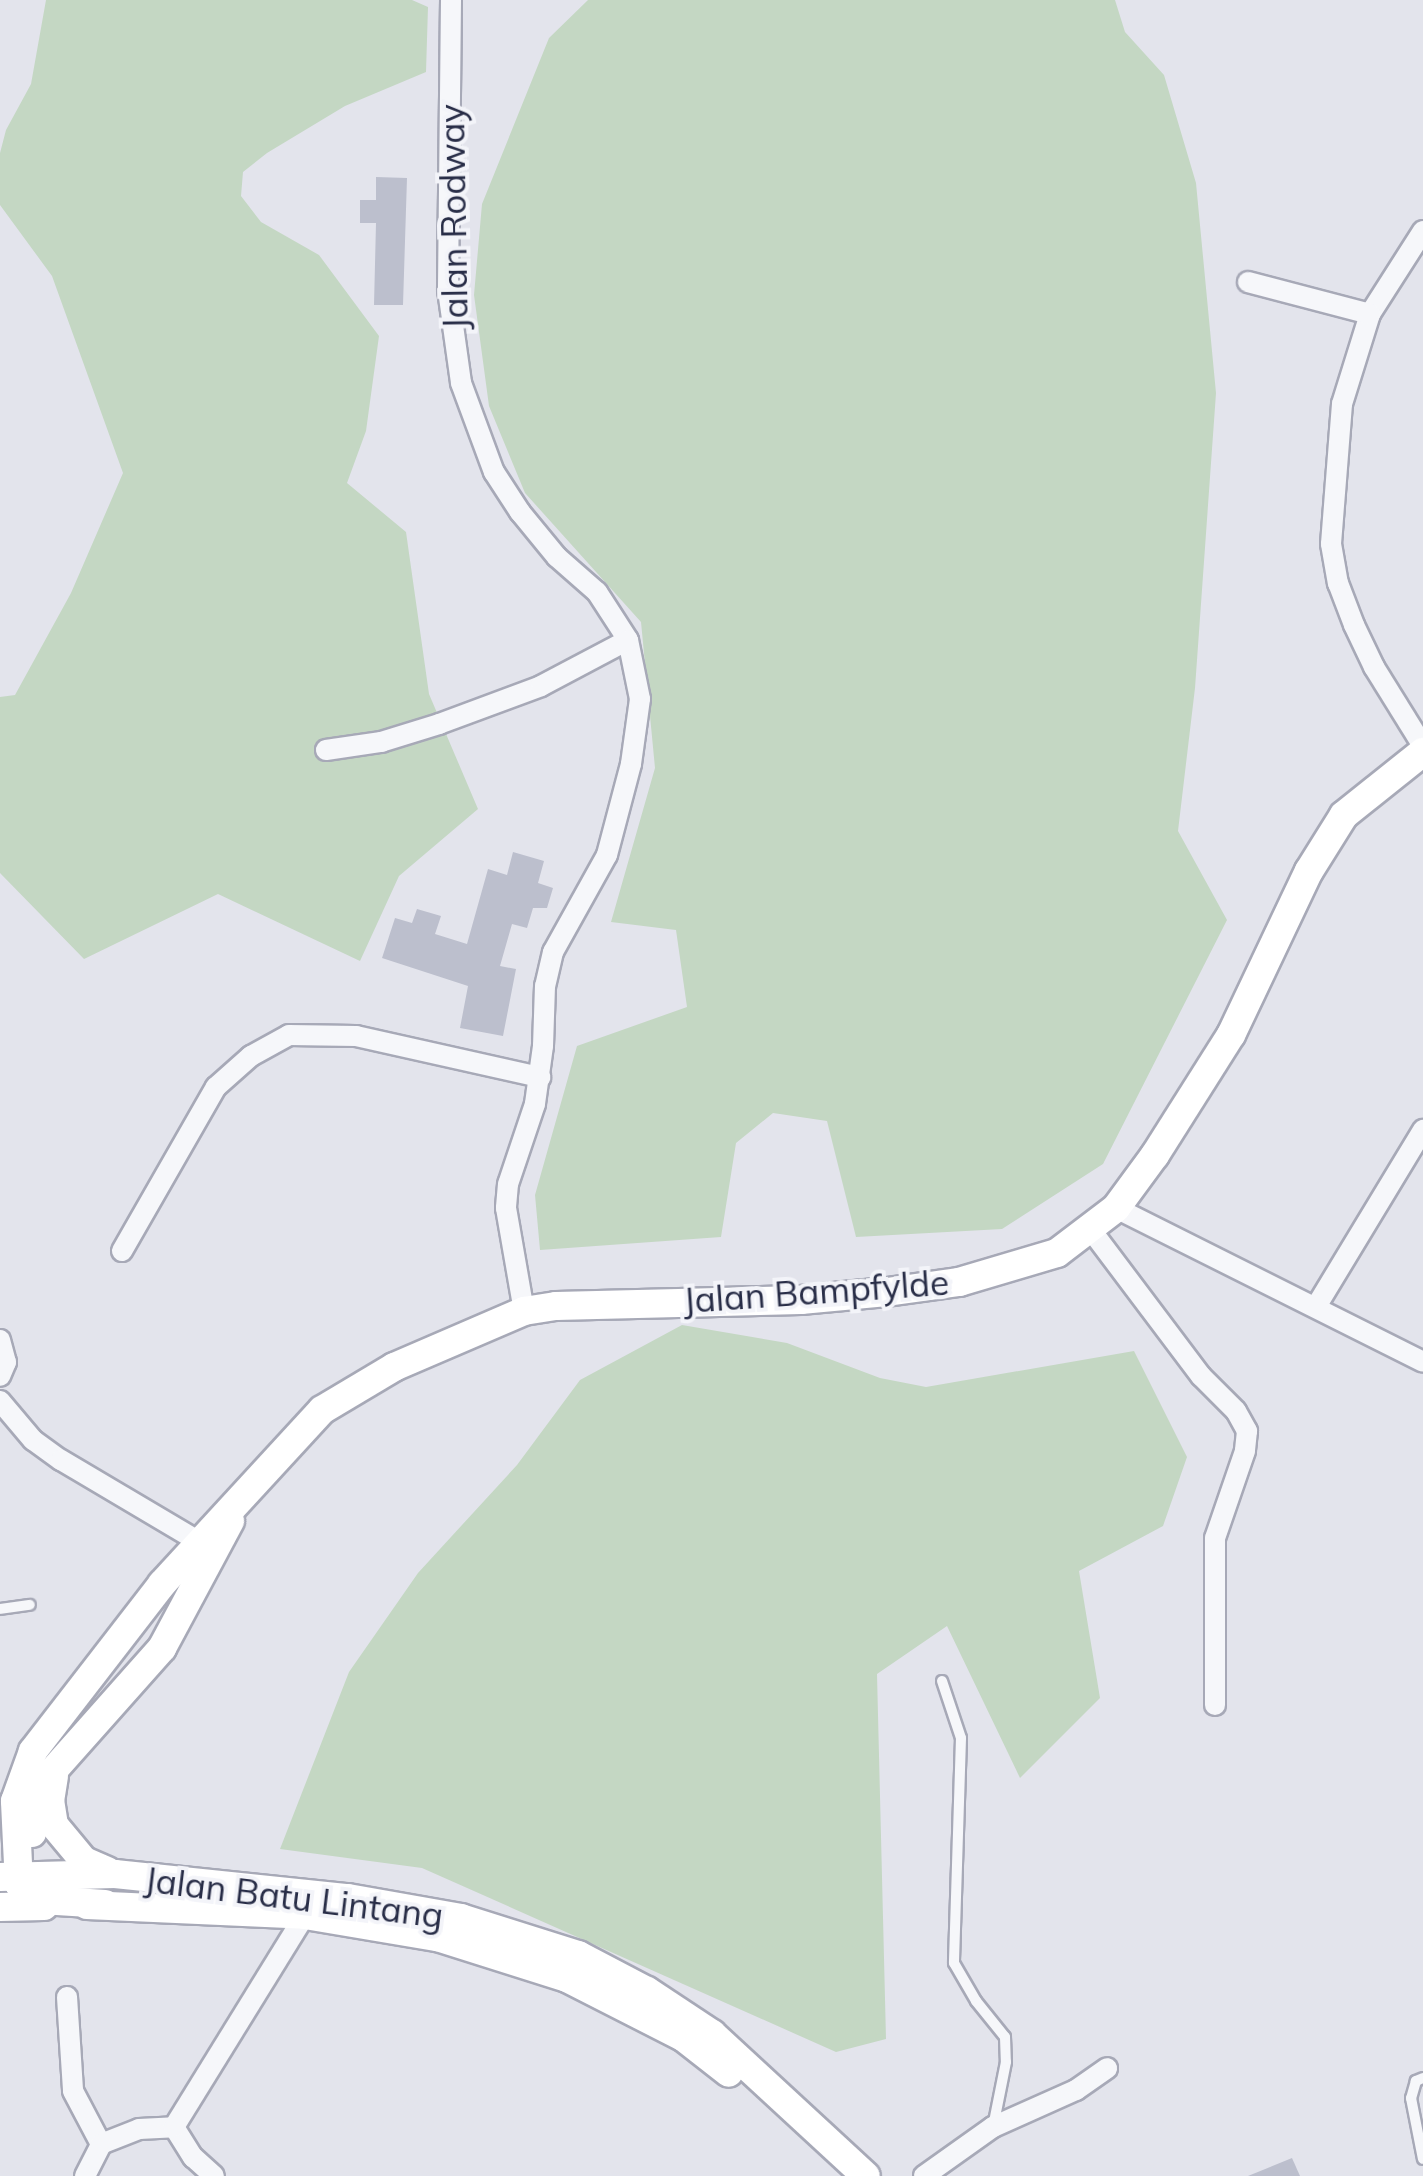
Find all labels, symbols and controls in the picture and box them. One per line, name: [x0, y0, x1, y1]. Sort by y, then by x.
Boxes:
street label: Jalan Rodway: [430, 104, 476, 330]
street label: Jalan Bampfylde: [682, 1261, 950, 1321]
street label: Jalan Batu Lintang: [142, 1858, 446, 1936]

